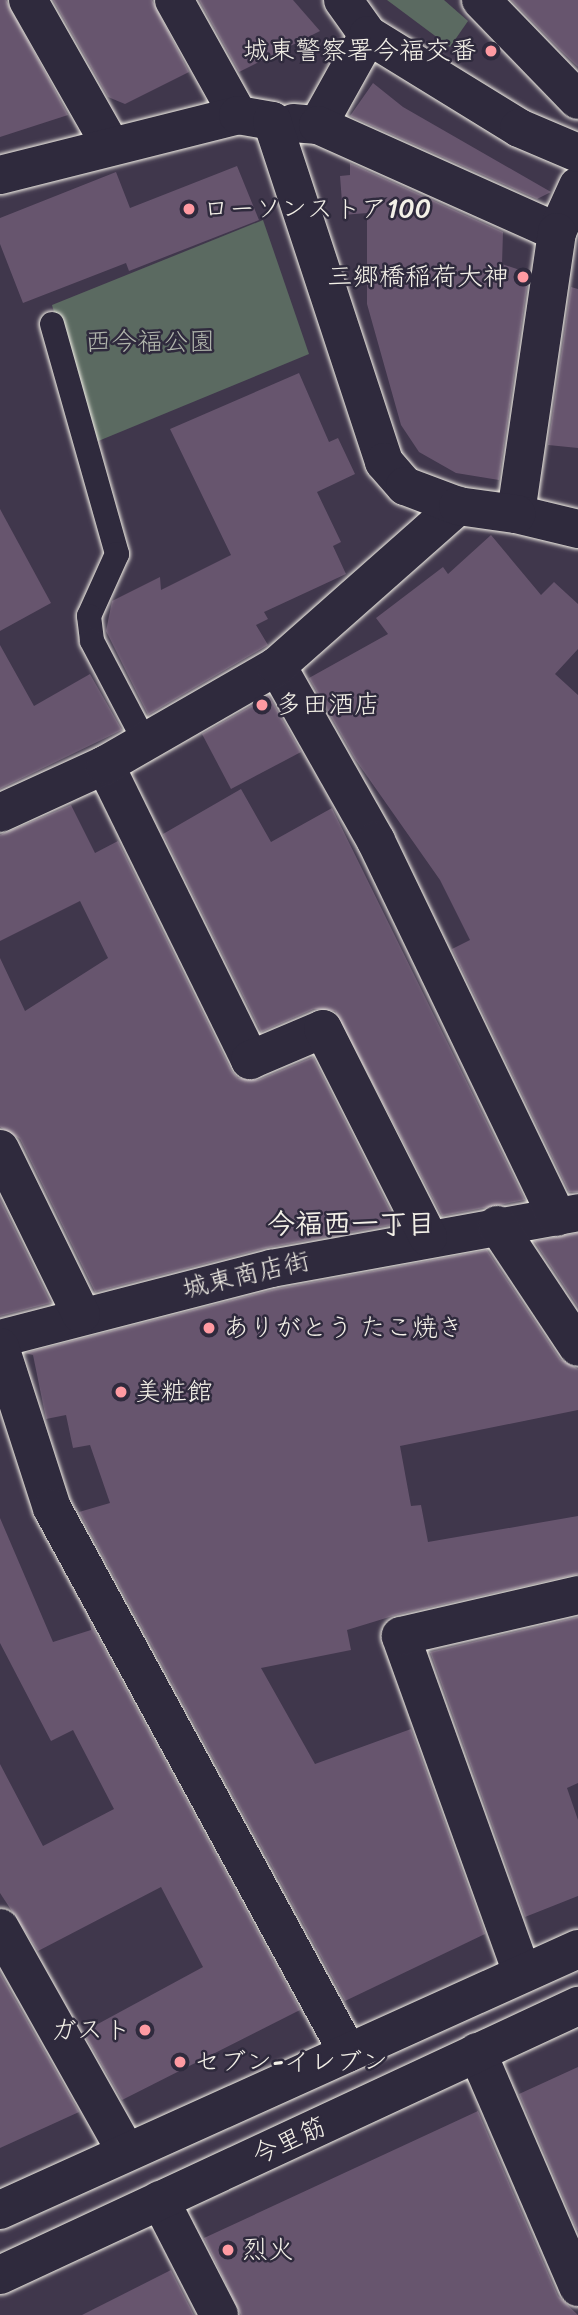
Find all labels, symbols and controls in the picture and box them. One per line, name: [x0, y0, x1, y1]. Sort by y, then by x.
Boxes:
place label: 城東警察署今福交番: [243, 35, 477, 67]
marker: 城東警察署今福交番: [483, 43, 499, 59]
place label: ローソンストア100: [203, 193, 429, 225]
marker: ローソンストア100: [181, 201, 197, 217]
place label: 三郷橋稲荷大神: [327, 261, 509, 293]
marker: 三郷橋稲荷大神: [515, 269, 531, 285]
park label: 西今福公園: [85, 326, 215, 358]
place label: 多田酒店: [276, 689, 380, 721]
marker: 多田酒店: [254, 697, 270, 713]
district label: 今福西一丁目: [267, 1207, 435, 1241]
street label: 城東商店街: [179, 1245, 313, 1305]
place label: ありがとう たこ焼き: [223, 1312, 464, 1344]
marker: ありがとう たこ焼き: [201, 1320, 217, 1336]
place label: 美粧館: [135, 1376, 213, 1408]
marker: 美粧館: [113, 1384, 129, 1400]
place label: ガスト: [53, 2014, 131, 2046]
marker: ガスト: [137, 2022, 153, 2038]
place label: セブン-イレブン: [194, 2046, 388, 2078]
marker: セブン-イレブン: [172, 2054, 188, 2070]
street label: 今里筋: [247, 2111, 331, 2171]
place label: 烈火: [242, 2234, 294, 2266]
marker: 烈火: [220, 2242, 236, 2258]

